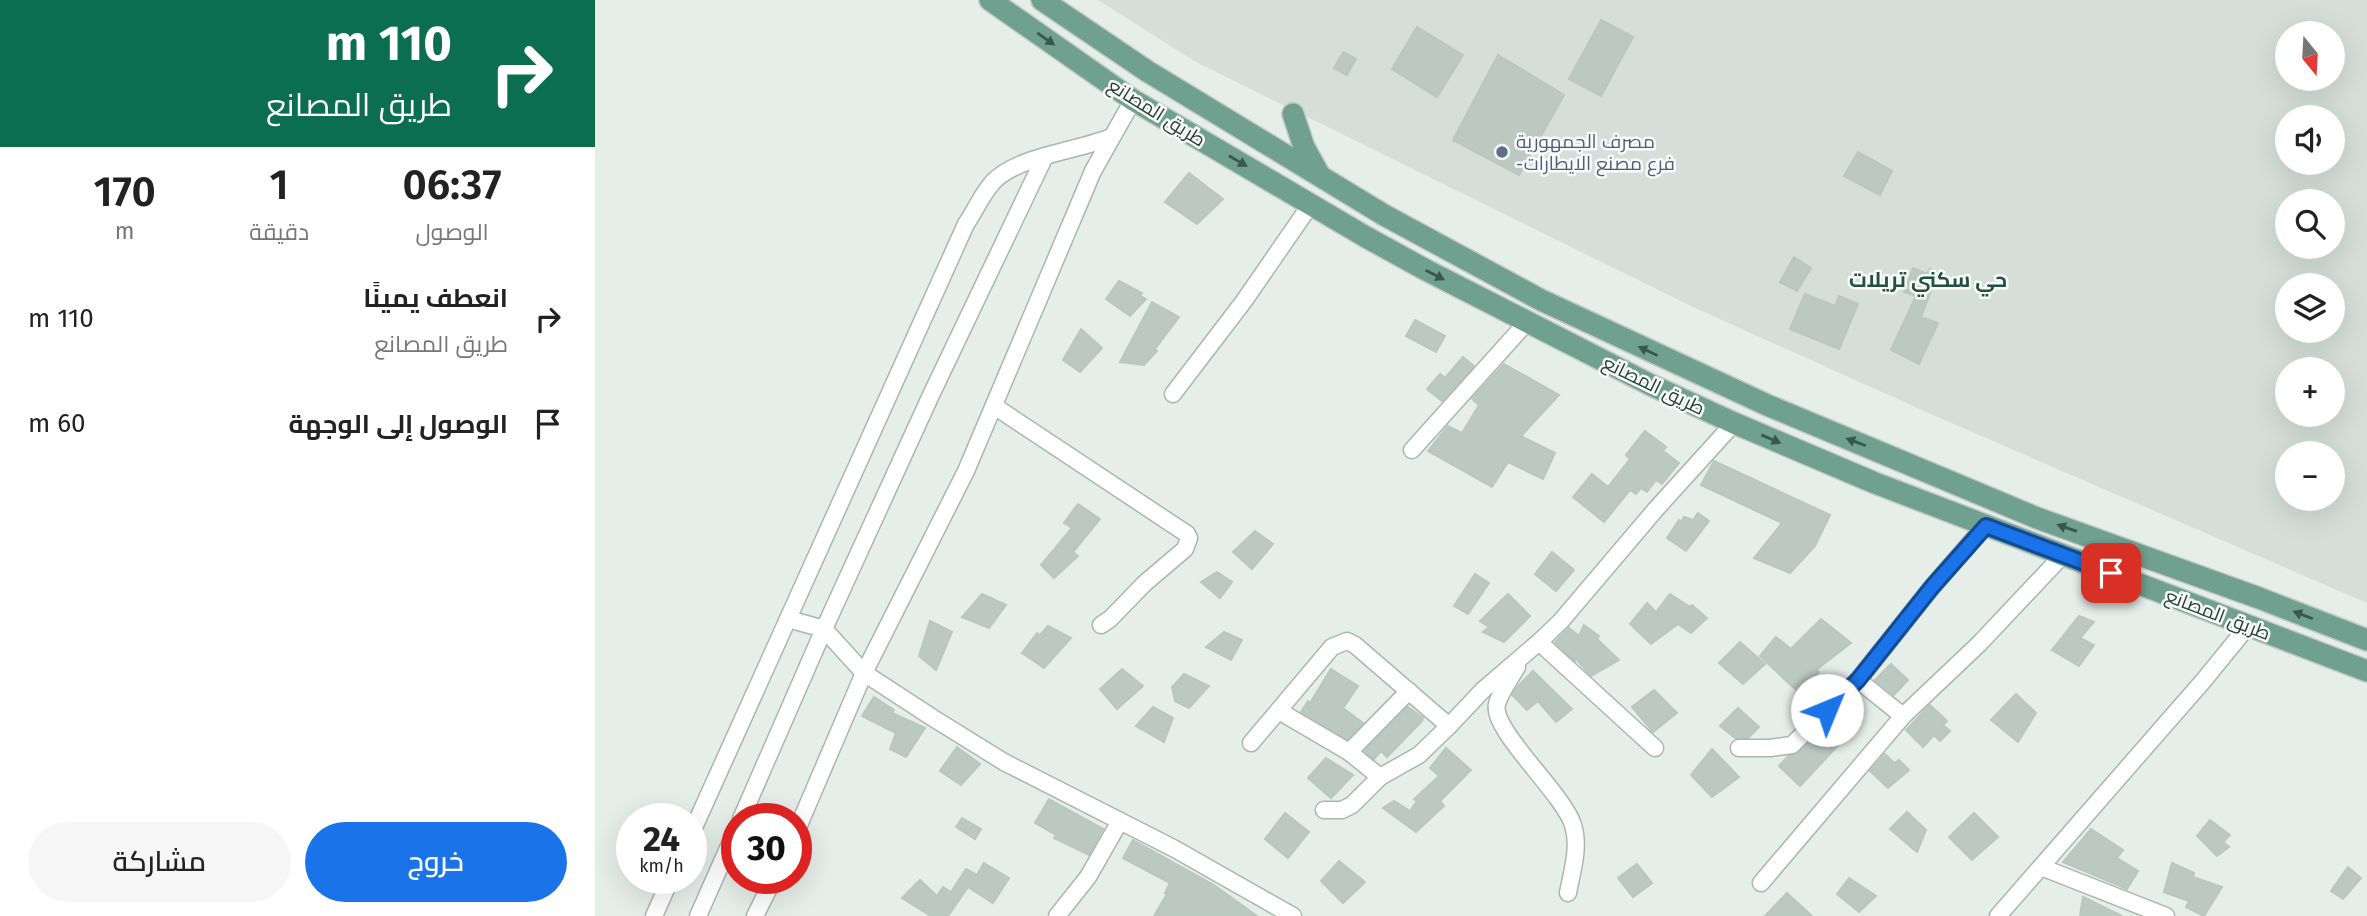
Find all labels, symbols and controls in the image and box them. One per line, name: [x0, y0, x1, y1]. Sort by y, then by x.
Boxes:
text: 110 m: [326, 14, 452, 73]
north arrow: [2275, 21, 2345, 91]
map controls: [2275, 21, 2345, 511]
icon: right: [476, 28, 567, 119]
one-way arrow: [1037, 32, 1055, 46]
street label: طريق المصانع: [1103, 73, 1210, 153]
text: طريق المصانع: [266, 86, 452, 124]
button: sound: [2275, 105, 2345, 175]
place label: مصرف الجمهورية -فرع مصنع الايطارات: [1516, 130, 1675, 177]
marker: مصرف الجمهورية -فرع مصنع الايطارات: [1494, 144, 1510, 160]
one-way arrow: [1228, 155, 1247, 167]
text: 1: [270, 160, 289, 210]
text: 06:37: [402, 160, 502, 210]
text: 170: [93, 167, 156, 217]
button: search: [2275, 189, 2345, 259]
text: m: [115, 217, 134, 245]
text: دقيقة: [249, 218, 309, 246]
text: الوصول: [415, 218, 489, 246]
district label: حي سكني تريلات: [1849, 267, 2007, 297]
one-way arrow: [1425, 269, 1445, 280]
button: layers: [2275, 273, 2345, 343]
text: انعطف يمينًا: [363, 283, 508, 314]
icon: right: [529, 300, 567, 338]
text: 110 m: [28, 303, 94, 334]
text: طريق المصانع: [374, 330, 508, 358]
one-way arrow: [1638, 346, 1658, 357]
street label: طريق المصانع: [1598, 351, 1708, 422]
button: +: [2275, 357, 2345, 427]
icon: arrive: [529, 405, 567, 443]
text: 60 m: [28, 408, 86, 439]
text: الوصول إلى الوجهة: [289, 409, 508, 440]
one-way arrow: [1761, 434, 1782, 445]
one-way arrow: [1846, 436, 1867, 447]
button: −: [2275, 441, 2345, 511]
one-way arrow: [2056, 522, 2077, 533]
pin: [2081, 543, 2141, 603]
icon: arrive: [2092, 554, 2130, 592]
street label: طريق المصانع: [2161, 584, 2274, 647]
one-way arrow: [2293, 609, 2314, 620]
position arrow: [1790, 673, 1864, 747]
speed limit sign: 30: [721, 803, 812, 894]
text: 24: [643, 818, 680, 860]
button: مشاركة: [28, 822, 291, 902]
button: خروج: [305, 822, 567, 902]
text: km/h: [639, 855, 684, 877]

